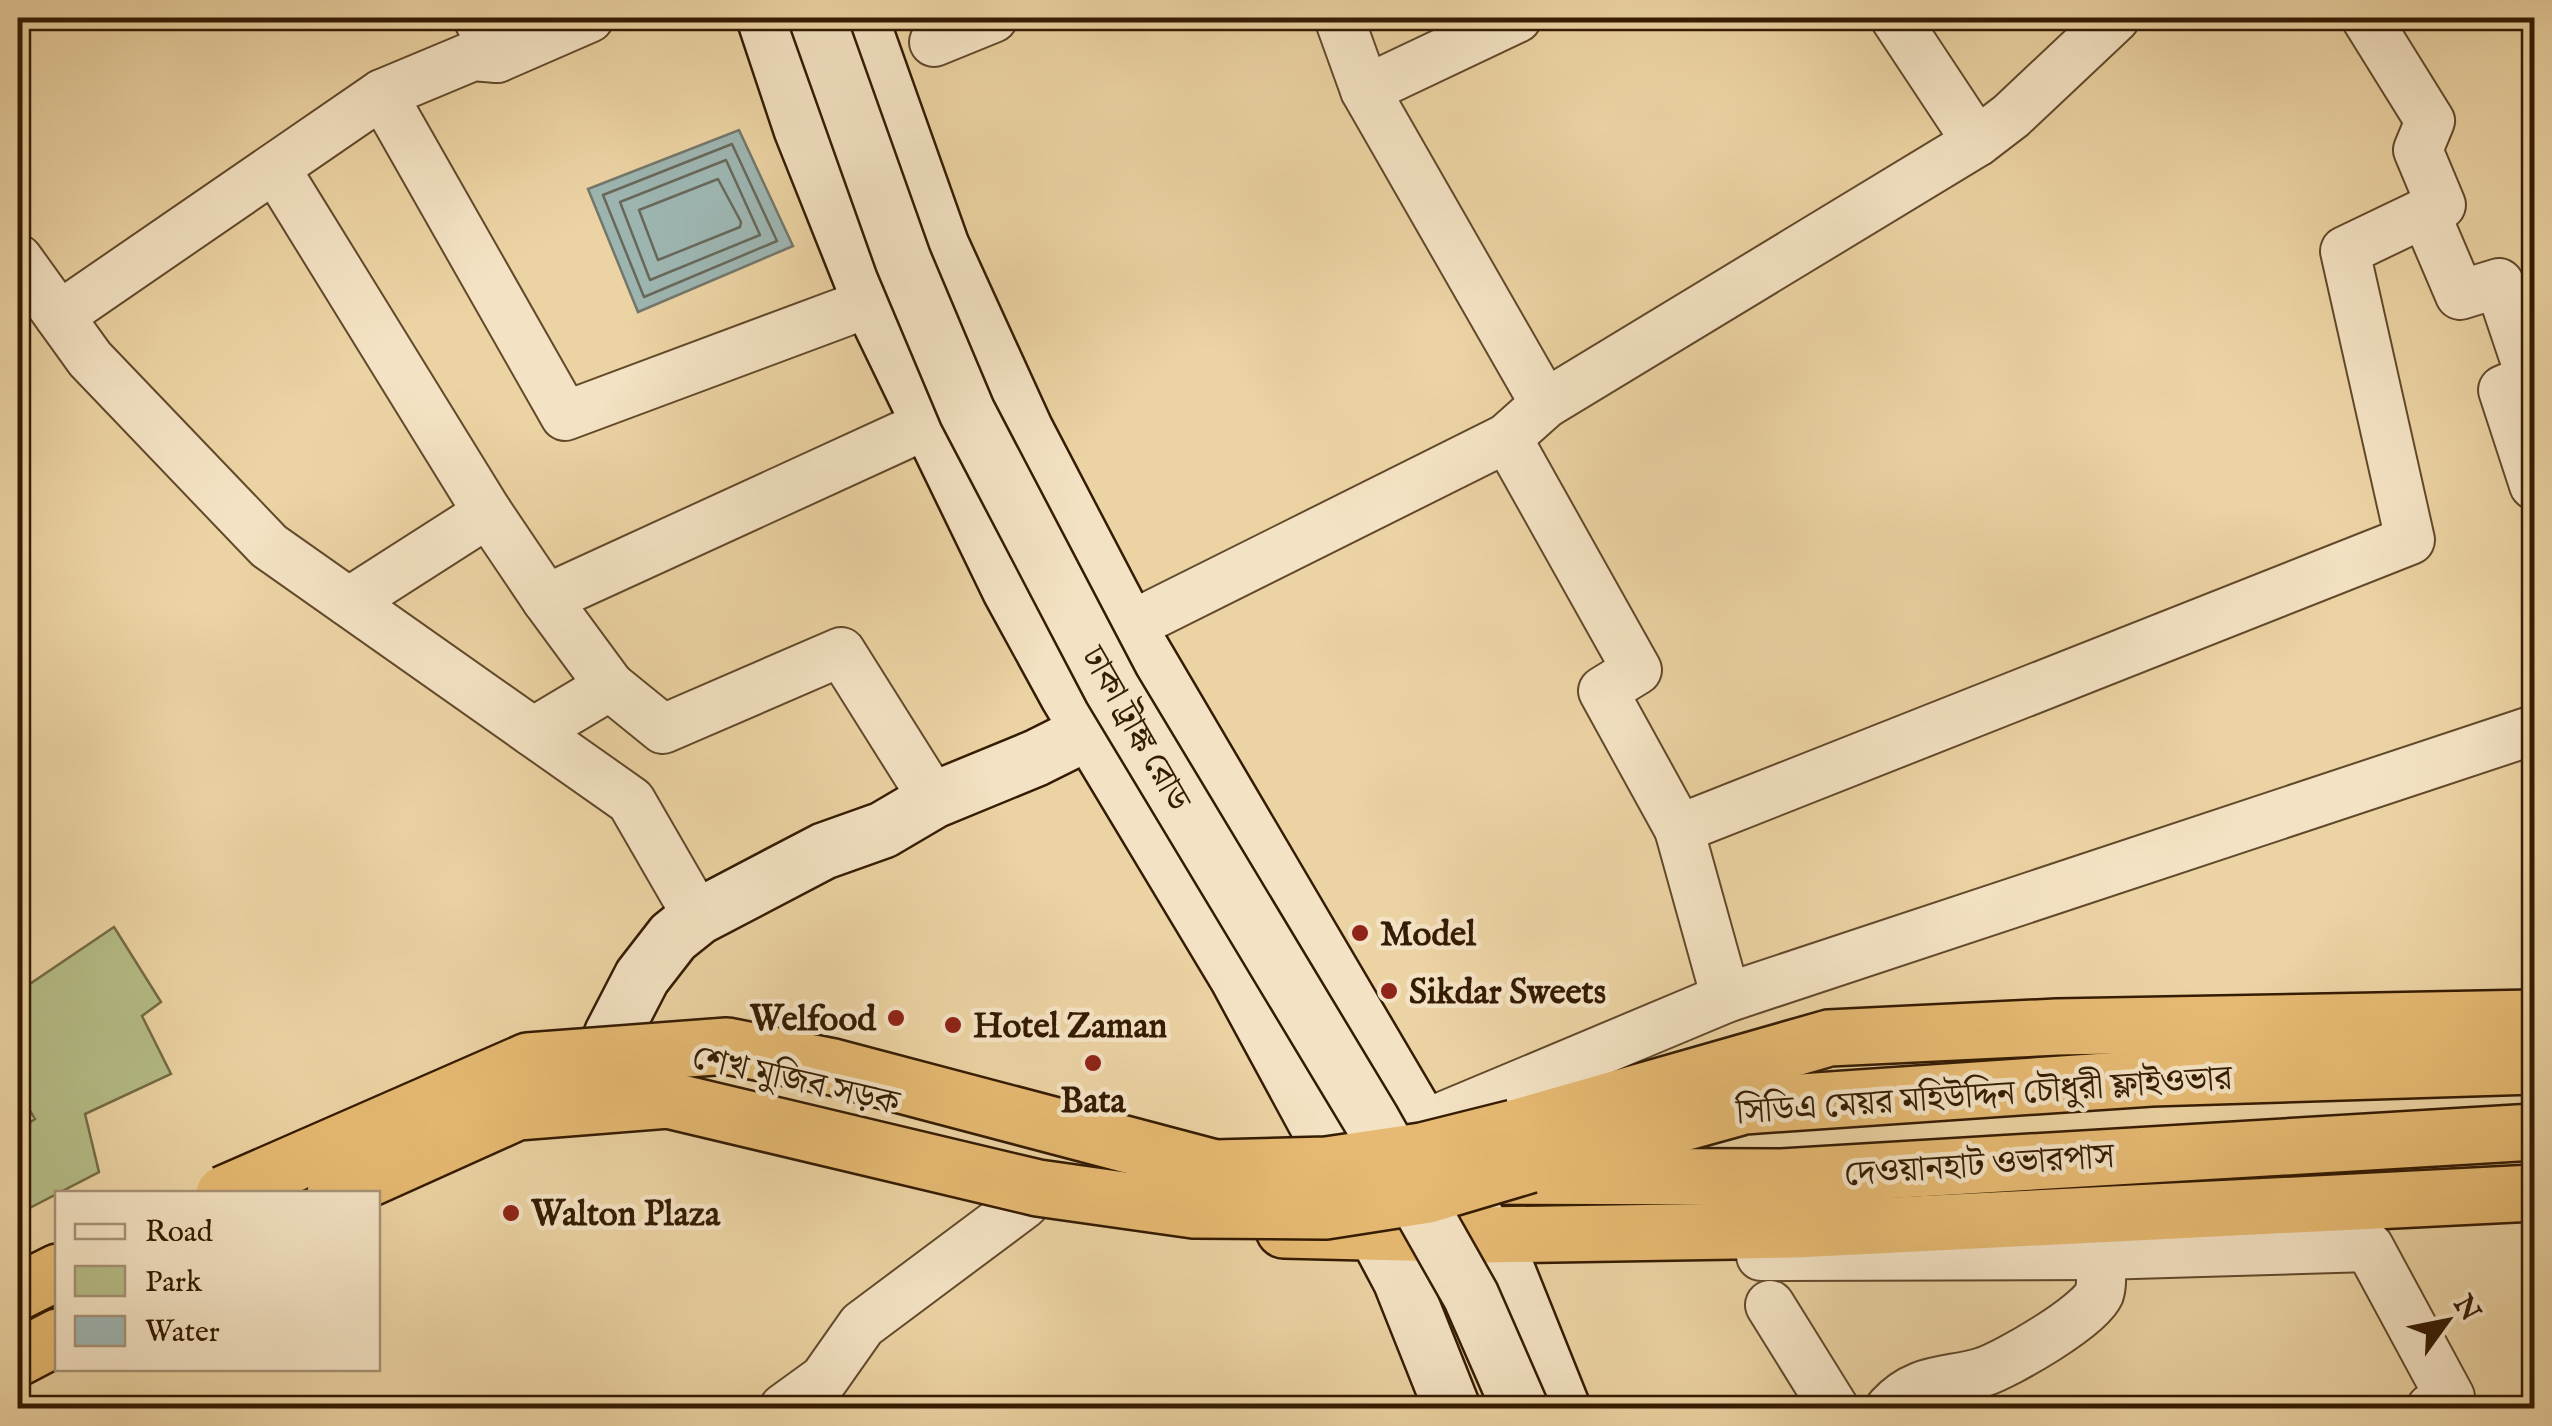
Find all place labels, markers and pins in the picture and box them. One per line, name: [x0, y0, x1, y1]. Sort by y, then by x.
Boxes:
place label: Model: [1380, 913, 1477, 958]
marker: Model: [1349, 922, 1371, 944]
place label: Sikdar Sweets: [1409, 971, 1606, 1016]
marker: Sikdar Sweets: [1378, 980, 1400, 1002]
place label: Welfood: [749, 998, 877, 1043]
place label: Hotel Zaman: [973, 1005, 1168, 1050]
marker: Welfood: [885, 1007, 907, 1029]
marker: Hotel Zaman: [942, 1014, 964, 1036]
marker: Bata: [1082, 1052, 1104, 1074]
place label: Bata: [1060, 1080, 1127, 1125]
place label: Walton Plaza: [530, 1193, 721, 1238]
marker: Walton Plaza: [500, 1202, 522, 1224]

